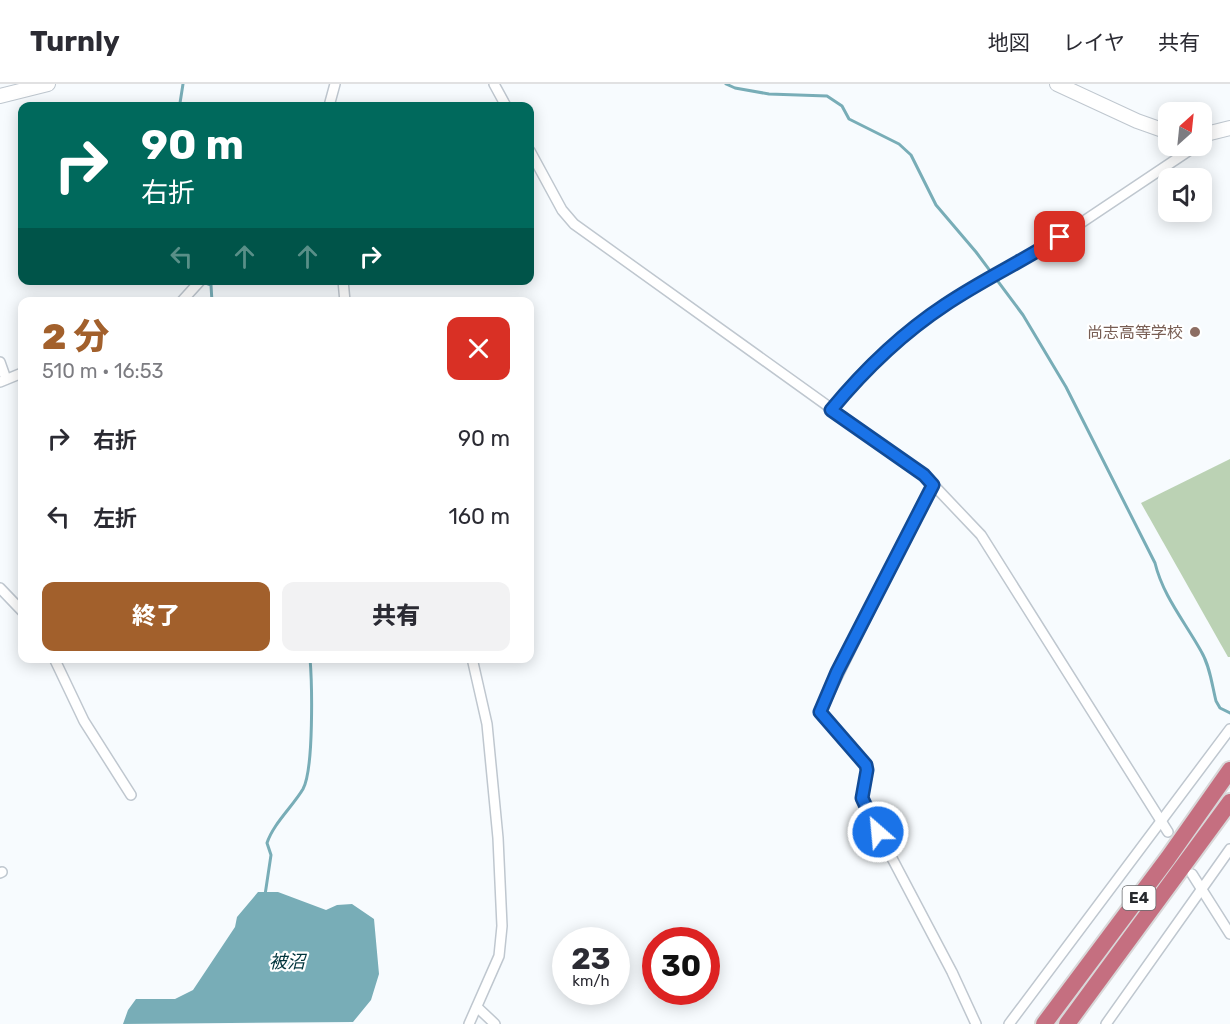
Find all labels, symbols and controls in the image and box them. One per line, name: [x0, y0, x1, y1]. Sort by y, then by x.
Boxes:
text: Turnly: [30, 25, 120, 58]
text: 地図: [988, 30, 1030, 55]
text: レイヤ: [1063, 30, 1125, 55]
text: 共有: [1158, 30, 1200, 55]
north arrow: [1158, 102, 1212, 156]
map controls: [1158, 102, 1212, 222]
text: 90 m: [141, 120, 244, 170]
icon: right: [42, 126, 120, 204]
button: sound: [1158, 168, 1212, 222]
text: 右折: [141, 177, 195, 209]
pin: [1034, 211, 1085, 262]
icon: arrive: [1043, 220, 1076, 253]
icon: left: [165, 240, 198, 273]
icon: ahead: [228, 240, 261, 273]
icon: ahead: [291, 240, 324, 273]
icon: right: [354, 240, 387, 273]
text: 2 分: [42, 315, 110, 358]
button: close: [447, 317, 510, 380]
place label: 尚志高等学校: [1087, 323, 1183, 342]
marker: 尚志高等学校: [1188, 325, 1202, 339]
text: 510 m · 16:53: [42, 359, 164, 383]
icon: right: [42, 422, 75, 455]
text: 90 m: [458, 425, 510, 452]
text: 右折: [93, 427, 137, 454]
icon: left: [42, 500, 75, 533]
text: 160 m: [448, 503, 510, 530]
text: 左折: [93, 505, 137, 532]
button: 終了: [42, 582, 270, 651]
button: 共有: [282, 582, 510, 651]
position arrow: [846, 800, 910, 864]
road number: E4: [1122, 886, 1156, 910]
speed limit sign: 30: [642, 927, 720, 1005]
text: 23: [571, 941, 611, 977]
water label: 被沼: [269, 951, 308, 973]
text: km/h: [572, 972, 610, 990]

